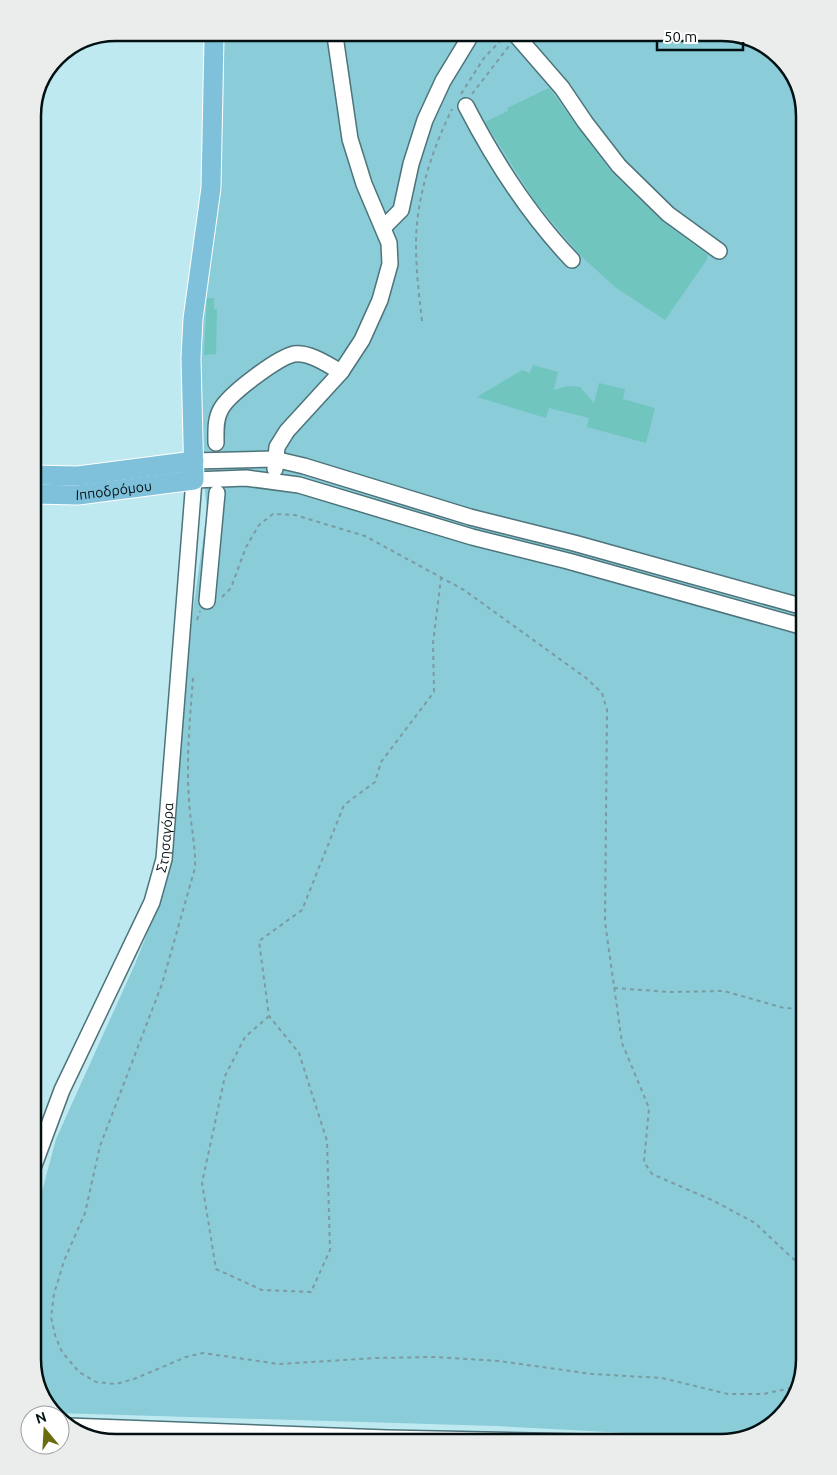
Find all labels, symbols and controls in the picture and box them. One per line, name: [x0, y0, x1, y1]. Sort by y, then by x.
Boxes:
scale bar: [657, 20, 743, 52]
text: 50 m: [664, 28, 697, 45]
street label: Ιπποδρόμου: [75, 478, 153, 503]
street label: Στησαγόρα: [153, 801, 176, 874]
north arrow: [20, 1405, 70, 1455]
text: N: [34, 1408, 48, 1427]

